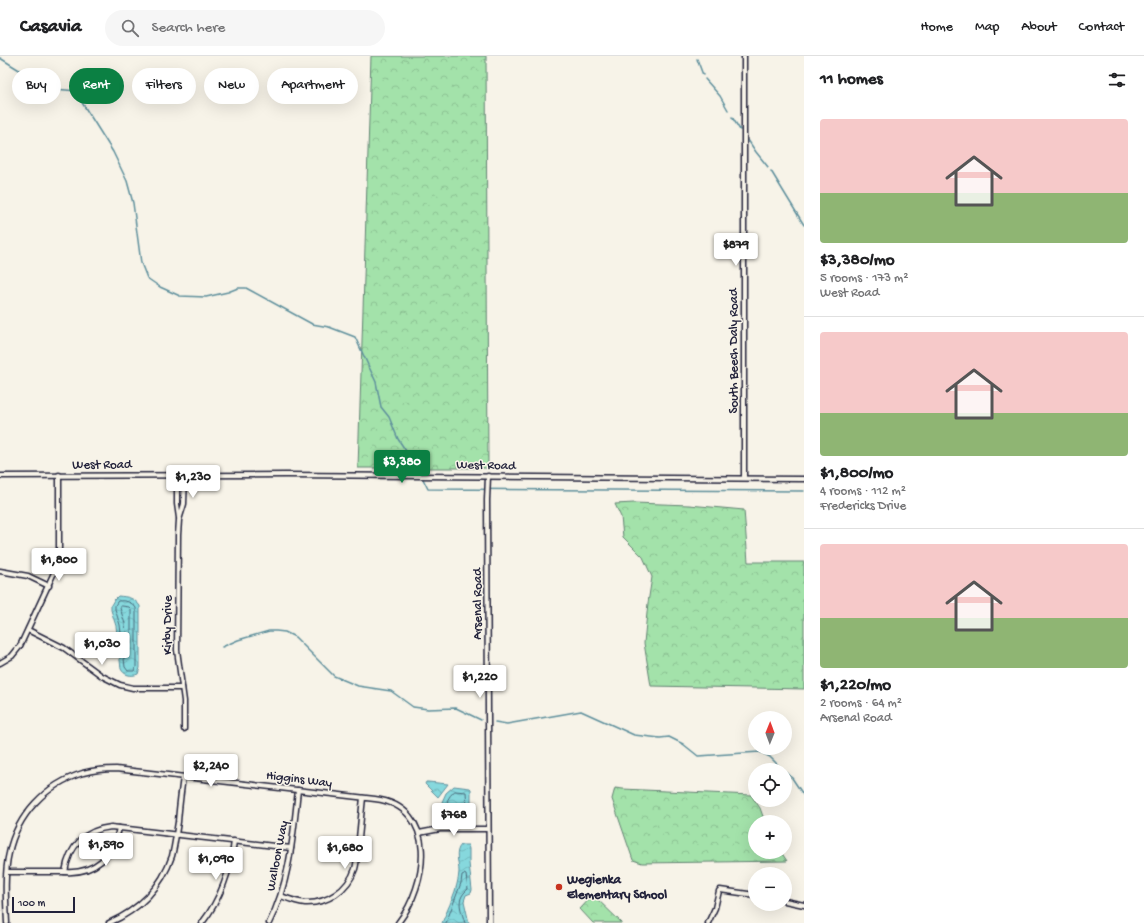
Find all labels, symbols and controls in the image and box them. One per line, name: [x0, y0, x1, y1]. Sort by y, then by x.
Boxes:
search box: [105, 10, 385, 46]
text: Casavia: [20, 16, 81, 39]
icon: search: [119, 17, 141, 39]
text: Search here: [151, 19, 225, 37]
text: Home: [921, 19, 953, 36]
text: Map: [975, 19, 999, 36]
text: About: [1021, 19, 1057, 36]
text: Contact: [1079, 19, 1124, 36]
chip: Buy: [12, 68, 61, 104]
chip: Rent: [69, 68, 124, 104]
chip: Filters: [132, 68, 196, 104]
chip: New: [204, 68, 259, 104]
chip: Apartment: [267, 68, 358, 104]
icon: filters: [1106, 69, 1128, 91]
text: 11 homes: [820, 70, 883, 90]
icon: home: [938, 145, 1010, 217]
pin: $879: [712, 233, 760, 267]
text: $879: [723, 238, 749, 253]
text: $3,380/mo: [820, 251, 895, 271]
text: 5 rooms · 173 m²: [820, 271, 908, 286]
text: West Road: [820, 286, 879, 301]
street label: South Beech Daly Road: [727, 287, 742, 414]
icon: home: [938, 358, 1010, 430]
pin: $3,380: [369, 450, 435, 484]
text: $3,380: [383, 455, 421, 470]
street label: West Road: [72, 458, 133, 473]
street label: West Road: [456, 458, 517, 474]
text: $1,800/mo: [820, 464, 893, 484]
pin: $1,230: [160, 465, 226, 499]
text: $1,230: [175, 470, 211, 485]
text: 4 rooms · 112 m²: [820, 484, 906, 499]
text: Fredericks Drive: [820, 499, 906, 514]
pin: $1,800: [26, 548, 92, 582]
text: $1,800: [40, 553, 78, 568]
street label: Arsenal Road: [471, 567, 486, 640]
icon: home: [938, 570, 1010, 642]
street label: Kirby Drive: [161, 595, 176, 655]
pin: $1,030: [69, 632, 135, 666]
text: $1,030: [84, 637, 120, 652]
pin: $1,220: [447, 665, 513, 699]
text: $1,220: [462, 670, 498, 685]
text: $1,220/mo: [820, 676, 891, 696]
text: 2 rooms · 64 m²: [820, 696, 902, 711]
north arrow: [748, 711, 792, 755]
map controls: [748, 711, 792, 911]
text: Arsenal Road: [820, 711, 892, 726]
pin: $2,240: [178, 754, 244, 788]
text: $2,240: [193, 759, 229, 774]
button: locate: [748, 763, 792, 807]
street label: Higgins Way: [265, 768, 334, 792]
pin: $768: [430, 803, 478, 837]
text: $768: [441, 808, 467, 823]
button: +: [748, 815, 792, 859]
street label: Walloon Way: [264, 819, 292, 892]
pin: $1,590: [73, 833, 139, 867]
pin: $1,680: [312, 836, 378, 870]
text: $1,590: [88, 838, 124, 853]
text: $1,680: [327, 841, 363, 856]
pin: $1,090: [183, 847, 249, 881]
text: $1,090: [198, 852, 234, 867]
button: −: [748, 867, 792, 911]
place label: Wegienka Elementary School: [566, 873, 667, 903]
marker: Wegienka Elementary School: [554, 882, 564, 892]
scale bar: [12, 895, 75, 914]
text: 100 m: [18, 898, 45, 910]

